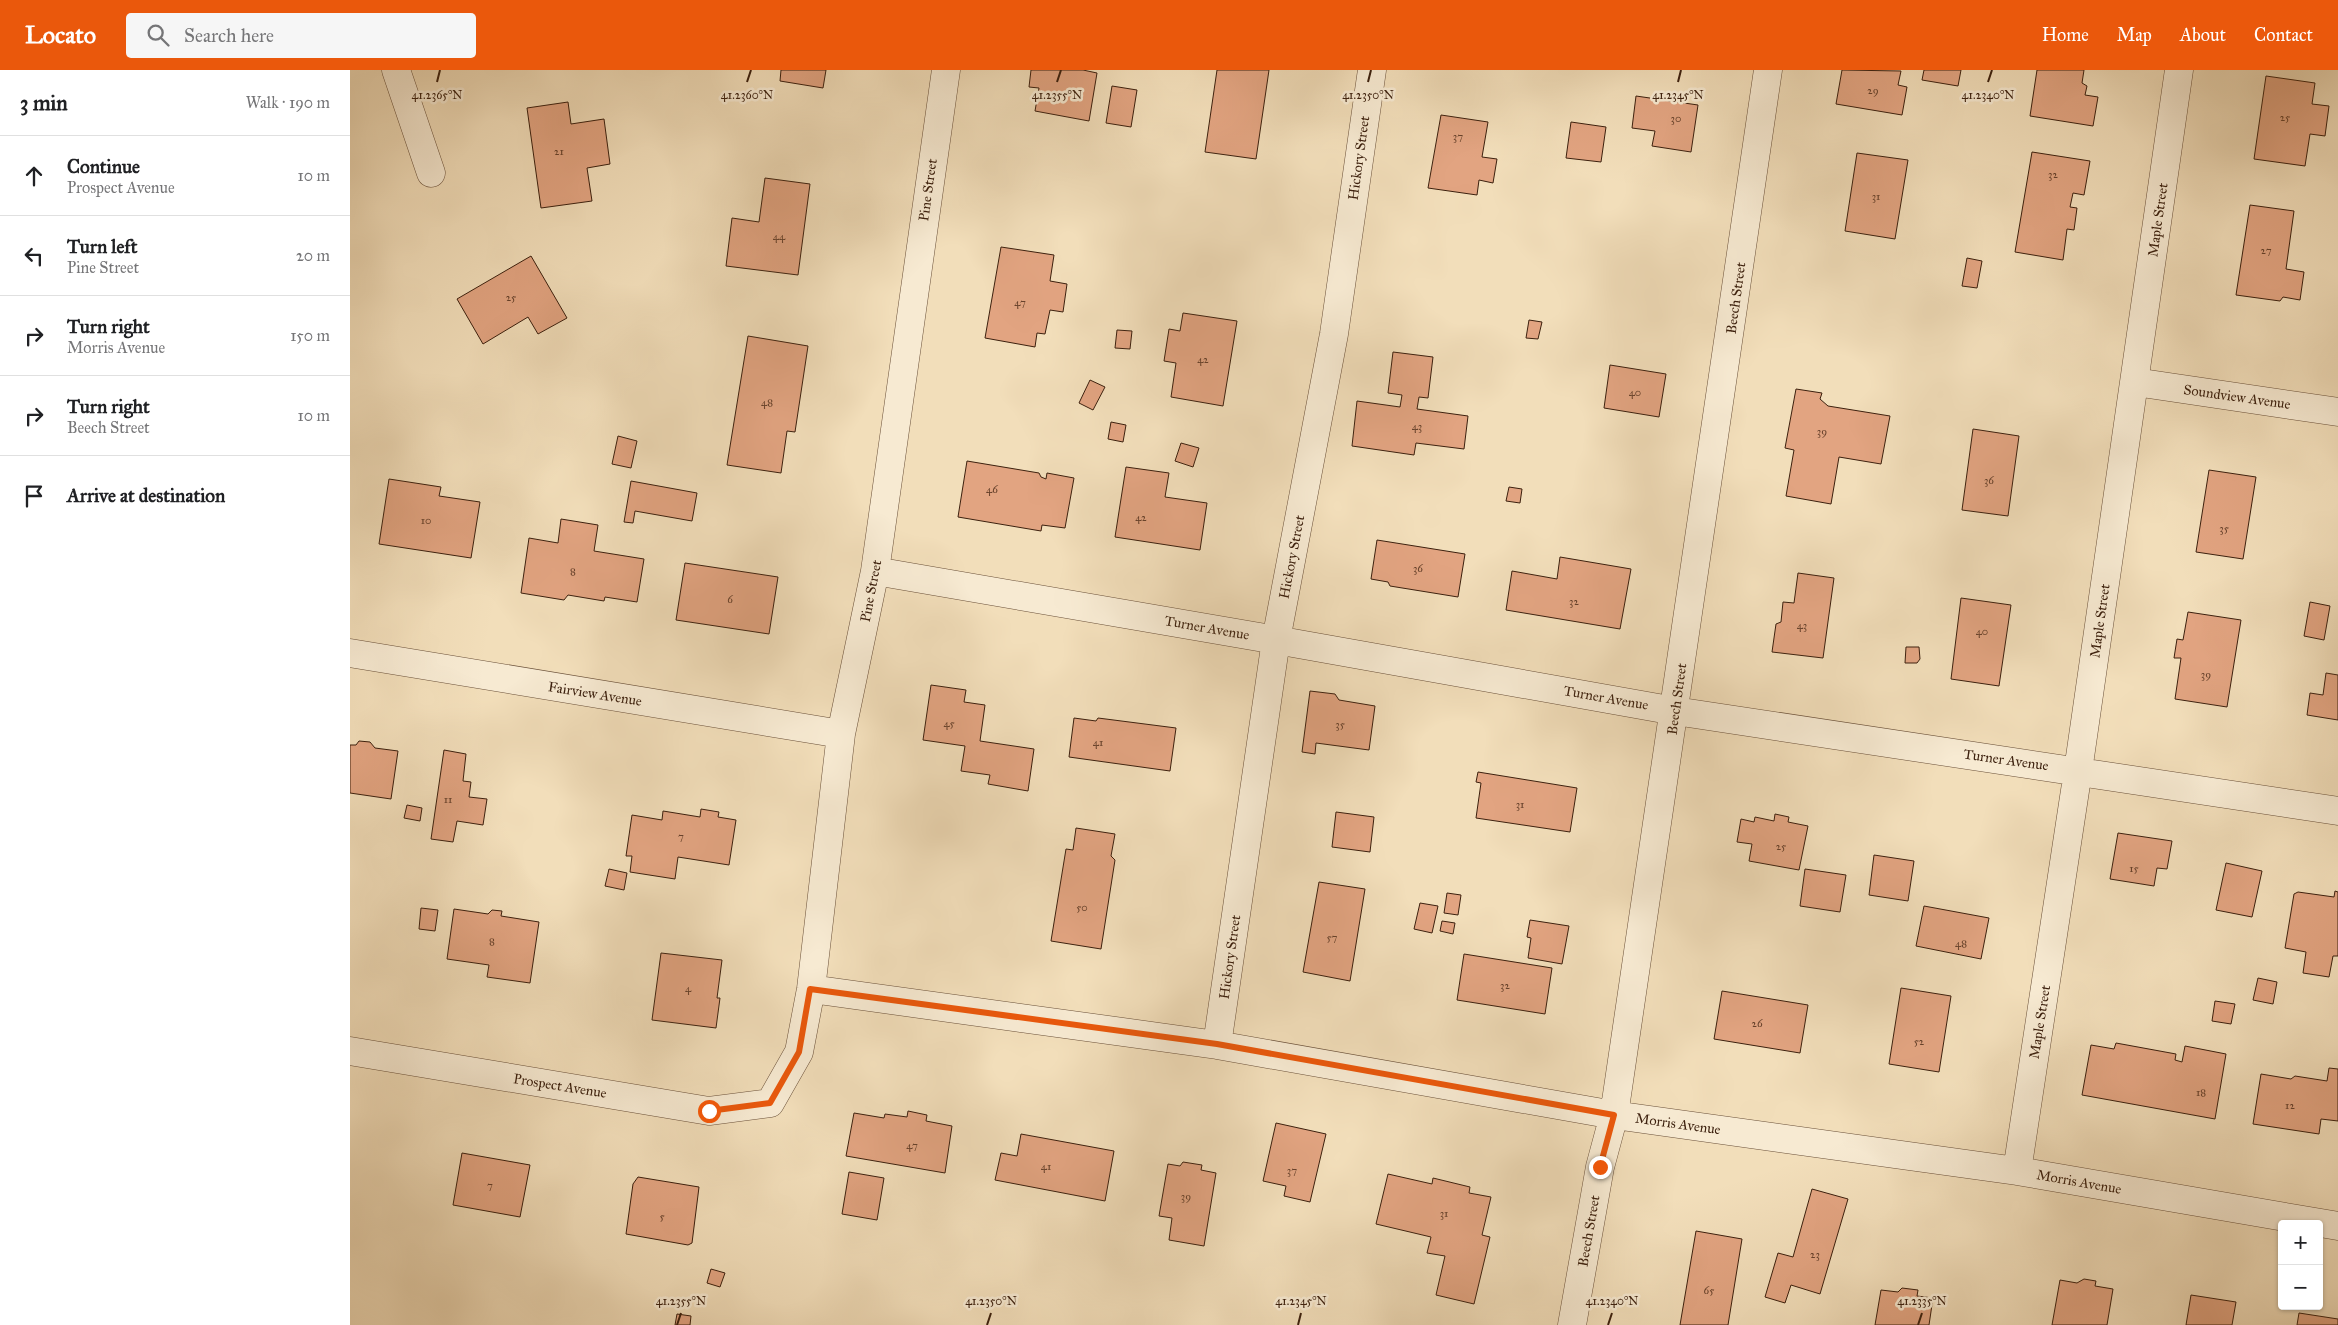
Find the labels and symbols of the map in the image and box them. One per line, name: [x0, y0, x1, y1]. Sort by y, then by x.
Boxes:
house number: 29: [1867, 84, 1879, 97]
text: 41.2365°N: [412, 88, 462, 102]
text: 41.2360°N: [721, 88, 773, 102]
text: 41.2355°N: [1032, 88, 1082, 102]
text: 41.2350°N: [1342, 88, 1394, 102]
text: 41.2345°N: [1652, 88, 1704, 102]
text: 41.2340°N: [1962, 88, 2014, 102]
house number: 25: [2280, 111, 2290, 124]
house number: 30: [1671, 112, 1681, 125]
street label: Hickory Street: [1345, 115, 1373, 201]
house number: 37: [1453, 130, 1463, 143]
house number: 21: [554, 145, 564, 158]
street label: Pine Street: [915, 158, 941, 222]
house number: 32: [2048, 168, 2058, 181]
street label: Maple Street: [2144, 182, 2172, 258]
house number: 31: [1872, 190, 1880, 203]
house number: 44: [773, 230, 786, 243]
house number: 27: [2261, 244, 2272, 257]
street label: Beech Street: [1723, 261, 1749, 335]
house number: 25: [506, 291, 516, 304]
house number: 47: [1014, 296, 1026, 309]
house number: 42: [1197, 353, 1209, 366]
street label: Soundview Avenue: [2182, 381, 2292, 413]
house number: 40: [1629, 386, 1641, 399]
house number: 48: [761, 396, 773, 409]
house number: 43: [1412, 420, 1422, 433]
house number: 39: [1817, 425, 1827, 438]
house number: 36: [1984, 474, 1994, 487]
house number: 46: [986, 483, 998, 496]
house number: 42: [1135, 511, 1147, 524]
house number: 10: [421, 514, 431, 527]
street label: Hickory Street: [1276, 514, 1308, 600]
house number: 35: [2219, 522, 2229, 535]
street label: Pine Street: [857, 558, 885, 624]
house number: 36: [1413, 562, 1423, 575]
house number: 8: [570, 565, 576, 578]
street label: Maple Street: [2086, 583, 2114, 659]
house number: 6: [727, 593, 733, 606]
house number: 32: [1569, 595, 1579, 608]
street label: Turner Avenue: [1163, 612, 1251, 644]
house number: 43: [1797, 619, 1807, 632]
house number: 40: [1976, 625, 1988, 638]
street label: Beech Street: [1664, 662, 1690, 736]
house number: 39: [2201, 668, 2211, 681]
street label: Fairview Avenue: [547, 678, 643, 710]
street label: Turner Avenue: [1562, 682, 1650, 714]
house number: 45: [943, 717, 955, 730]
house number: 35: [1335, 718, 1345, 731]
house number: 41: [1093, 736, 1103, 749]
street label: Turner Avenue: [1962, 746, 2050, 774]
house number: 11: [444, 793, 452, 806]
house number: 31: [1516, 798, 1524, 811]
house number: 7: [678, 830, 684, 843]
house number: 25: [1776, 840, 1786, 853]
house number: 15: [2129, 862, 2139, 875]
house number: 50: [1076, 901, 1088, 914]
street label: Hickory Street: [1216, 914, 1244, 1000]
house number: 57: [1327, 931, 1338, 944]
house number: 8: [489, 935, 495, 948]
house number: 48: [1955, 937, 1967, 950]
house number: 32: [1500, 979, 1510, 992]
house number: 4: [685, 982, 692, 995]
street label: Maple Street: [2026, 984, 2054, 1060]
house number: 26: [1751, 1017, 1763, 1030]
house number: 52: [1914, 1035, 1925, 1048]
street label: Prospect Avenue: [512, 1070, 608, 1102]
house number: 18: [2196, 1086, 2206, 1099]
house number: 12: [2285, 1099, 2295, 1112]
route start: [698, 1100, 721, 1123]
street label: Morris Avenue: [1634, 1110, 1722, 1138]
house number: 47: [906, 1139, 918, 1152]
route end: [1589, 1156, 1612, 1179]
house number: 41: [1041, 1160, 1051, 1173]
house number: 37: [1287, 1164, 1297, 1177]
street label: Morris Avenue: [2035, 1166, 2123, 1198]
house number: 7: [487, 1179, 493, 1192]
house number: 39: [1181, 1190, 1191, 1203]
street label: Beech Street: [1574, 1194, 1604, 1268]
house number: 31: [1440, 1207, 1448, 1220]
house number: 5: [659, 1210, 665, 1223]
house number: 23: [1810, 1248, 1820, 1261]
house number: 65: [1704, 1284, 1714, 1297]
text: 41.2355°N: [656, 1294, 706, 1308]
text: 41.2350°N: [965, 1294, 1017, 1308]
text: 41.2345°N: [1275, 1294, 1327, 1308]
text: 41.2340°N: [1586, 1294, 1638, 1308]
text: 41.2335°N: [1897, 1294, 1947, 1308]

